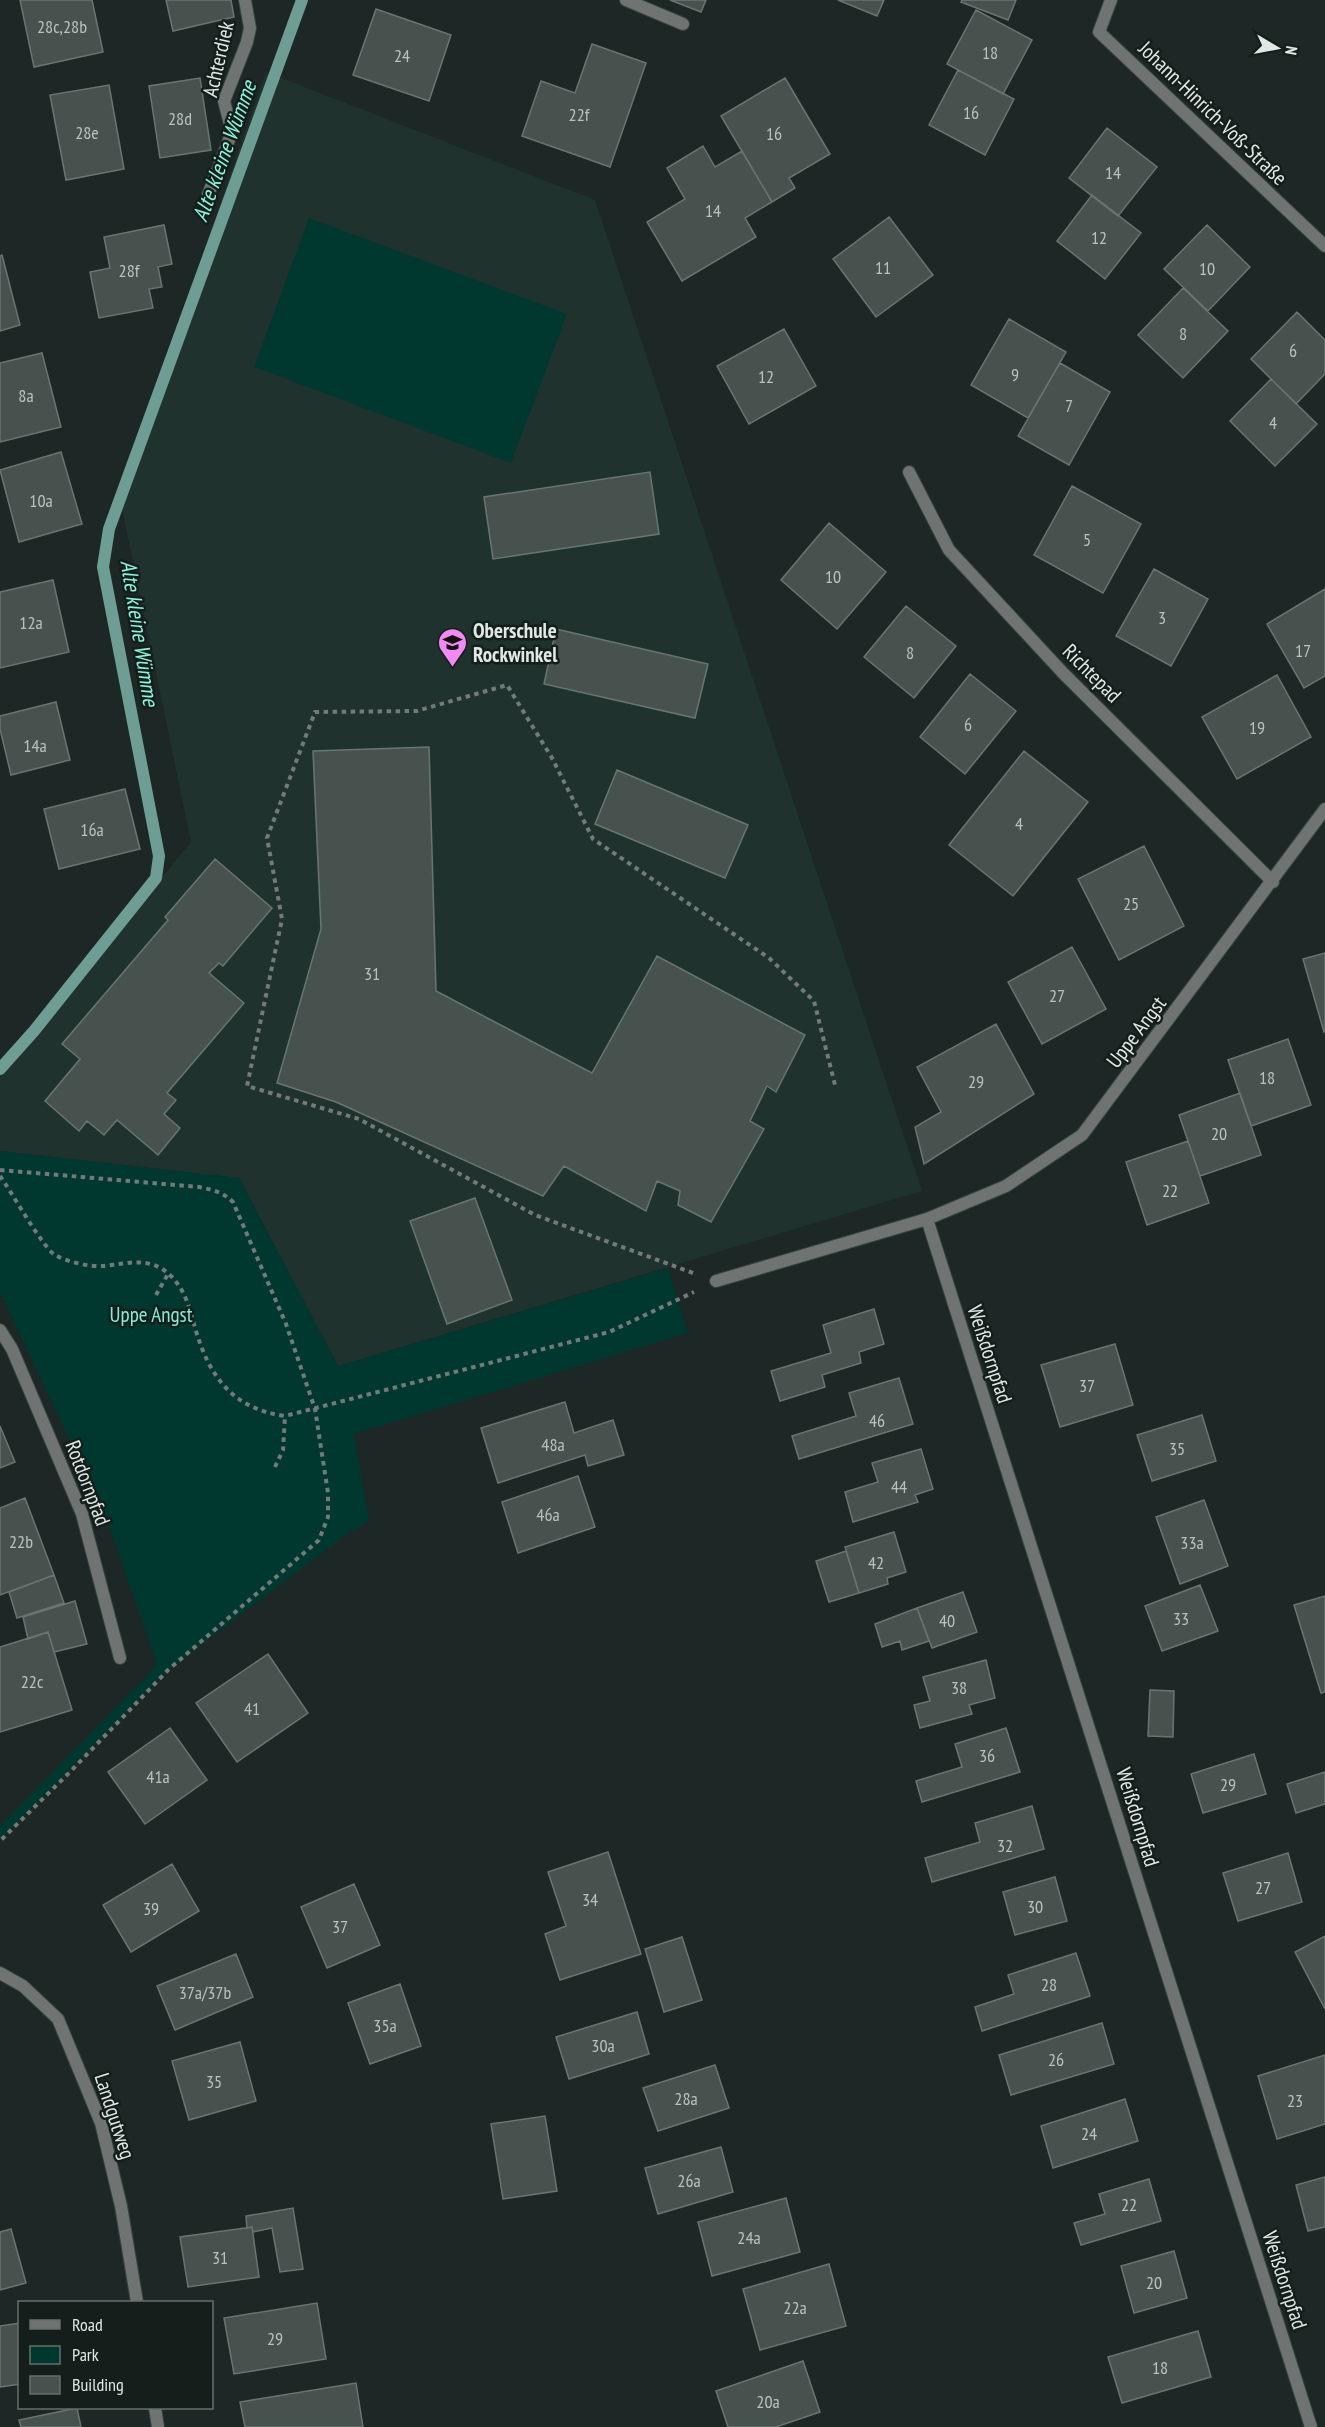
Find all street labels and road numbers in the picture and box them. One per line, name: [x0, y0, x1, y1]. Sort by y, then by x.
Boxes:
street label: Achterdiek: [196, 18, 240, 100]
street label: Johann-Hinrich-Voß-Straße: [1132, 34, 1293, 191]
street label: Richtepad: [1057, 638, 1127, 708]
street label: Uppe Angst: [1100, 991, 1172, 1073]
street label: Weißdornpfad: [961, 1301, 1019, 1407]
street label: Rotdornpfad: [59, 1437, 117, 1529]
street label: Weißdornpfad: [1110, 1764, 1166, 1870]
street label: Landgutweg: [88, 2070, 142, 2162]
street label: Weißdornpfad: [1256, 2227, 1314, 2333]

